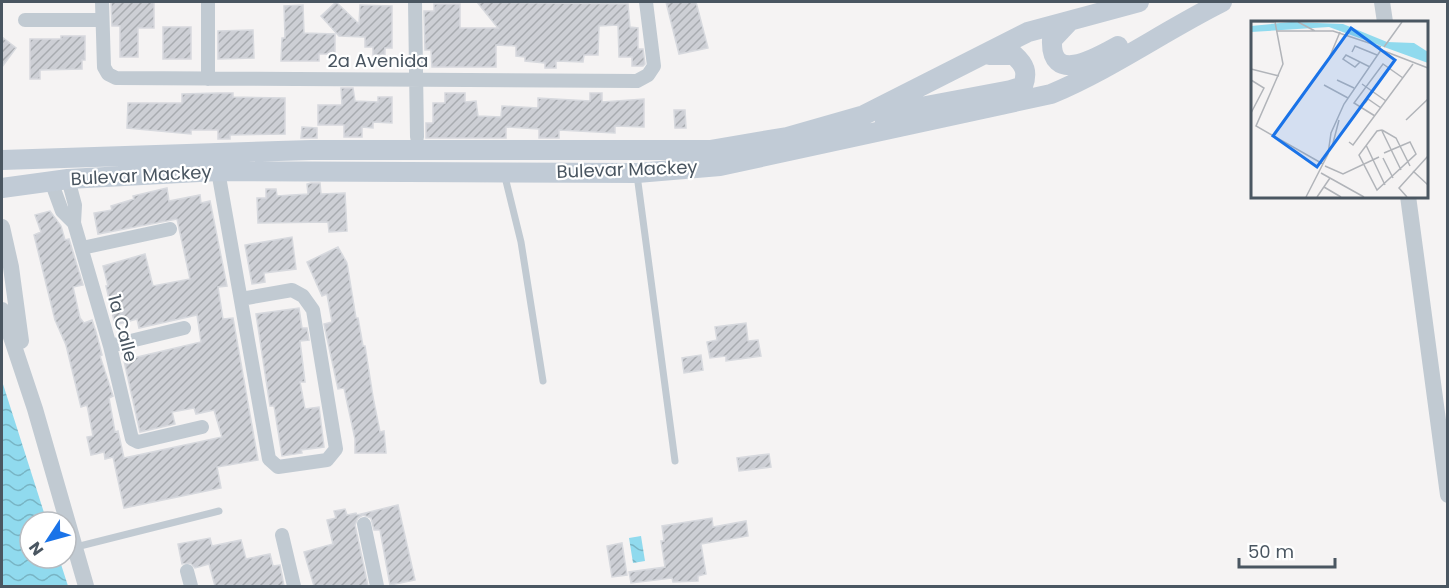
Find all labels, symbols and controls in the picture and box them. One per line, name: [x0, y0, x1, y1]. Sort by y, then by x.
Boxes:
inset map: [1251, 21, 1428, 198]
street label: 2a Avenida: [328, 48, 429, 73]
street label: Bulevar Mackey: [556, 154, 698, 184]
street label: Bulevar Mackey: [70, 159, 212, 191]
street label: 1a Calle: [102, 292, 144, 364]
north arrow: [18, 510, 78, 570]
scale bar: [1239, 531, 1335, 569]
text: N: [23, 537, 49, 560]
text: 50 m: [1248, 539, 1294, 564]

